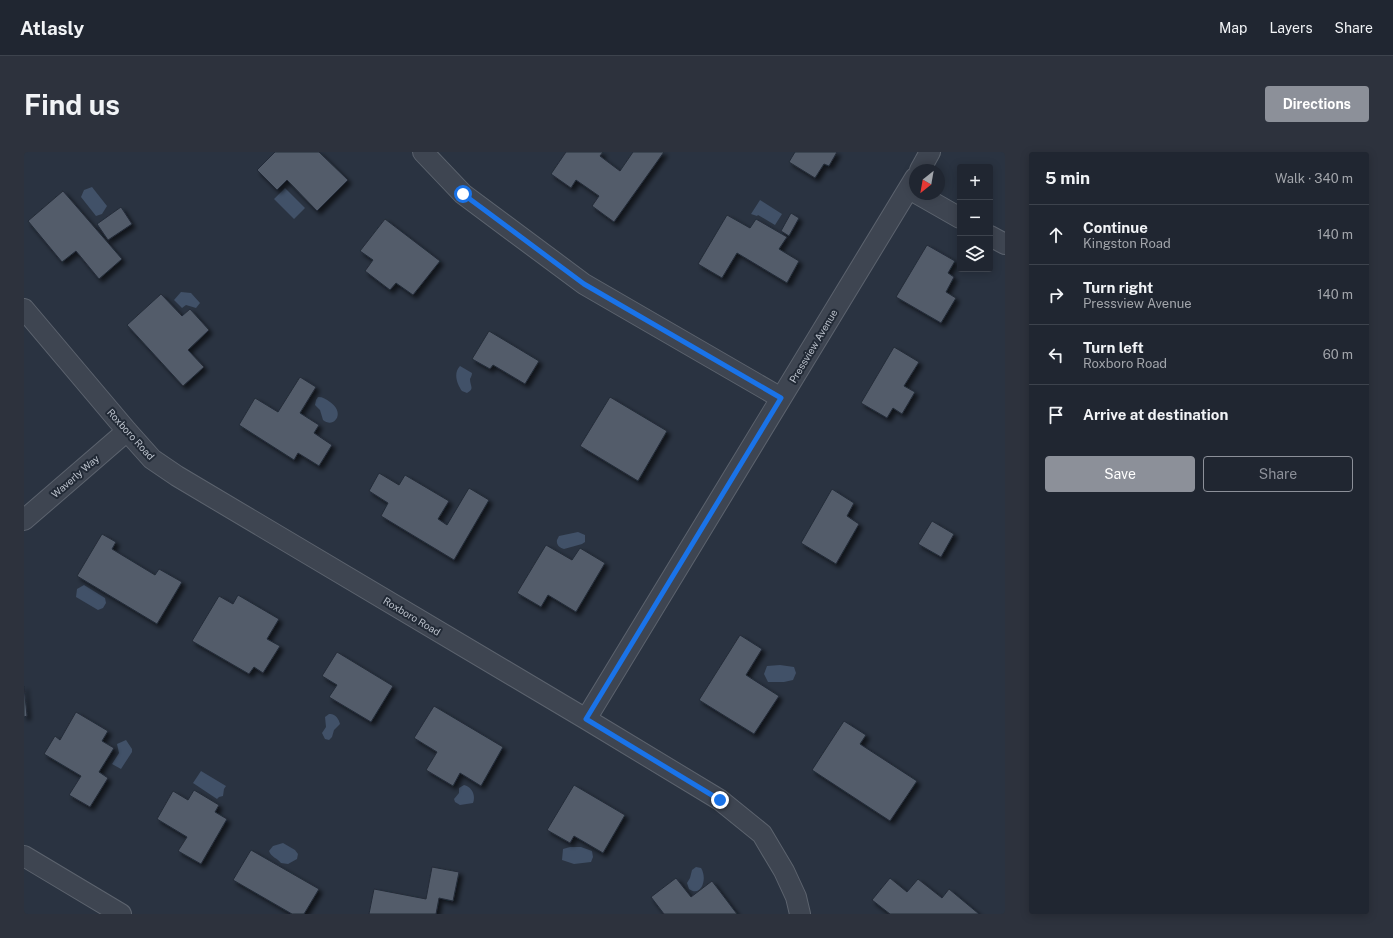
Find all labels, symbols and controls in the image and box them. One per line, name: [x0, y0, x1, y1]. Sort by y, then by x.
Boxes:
text: Atlasly: [20, 17, 84, 39]
text: Map: [1219, 20, 1247, 36]
text: Layers: [1269, 20, 1313, 36]
text: Share: [1335, 20, 1373, 36]
button: Directions: [1265, 86, 1369, 122]
text: Find us: [24, 88, 120, 121]
north arrow: [909, 164, 945, 200]
map controls: [957, 164, 993, 272]
button: +: [957, 164, 993, 200]
text: 5 min: [1045, 168, 1090, 188]
text: Walk · 340 m: [1275, 171, 1353, 186]
route start: [454, 185, 472, 203]
button: −: [957, 200, 993, 236]
text: Continue: [1083, 219, 1148, 236]
icon: ahead: [1045, 224, 1067, 246]
text: 140 m: [1317, 227, 1353, 242]
button: layers: [957, 236, 993, 272]
text: Kingston Road: [1083, 236, 1171, 251]
text: Turn right: [1083, 279, 1153, 296]
icon: right: [1045, 284, 1067, 306]
text: 140 m: [1317, 287, 1353, 302]
text: Pressview Avenue: [1083, 296, 1192, 311]
street label: Pressview Avenue: [786, 307, 840, 385]
text: Turn left: [1083, 339, 1144, 356]
icon: left: [1045, 344, 1067, 366]
text: 60 m: [1323, 347, 1353, 362]
text: Roxboro Road: [1083, 356, 1167, 371]
icon: arrive: [1045, 404, 1067, 426]
street label: Roxboro Road: [105, 406, 157, 462]
text: Arrive at destination: [1083, 406, 1228, 423]
street label: Waverly Way: [49, 452, 102, 500]
button: Save: [1045, 456, 1195, 492]
button: Share: [1203, 456, 1353, 492]
street label: Roxboro Road: [381, 594, 443, 638]
route end: [711, 791, 729, 809]

